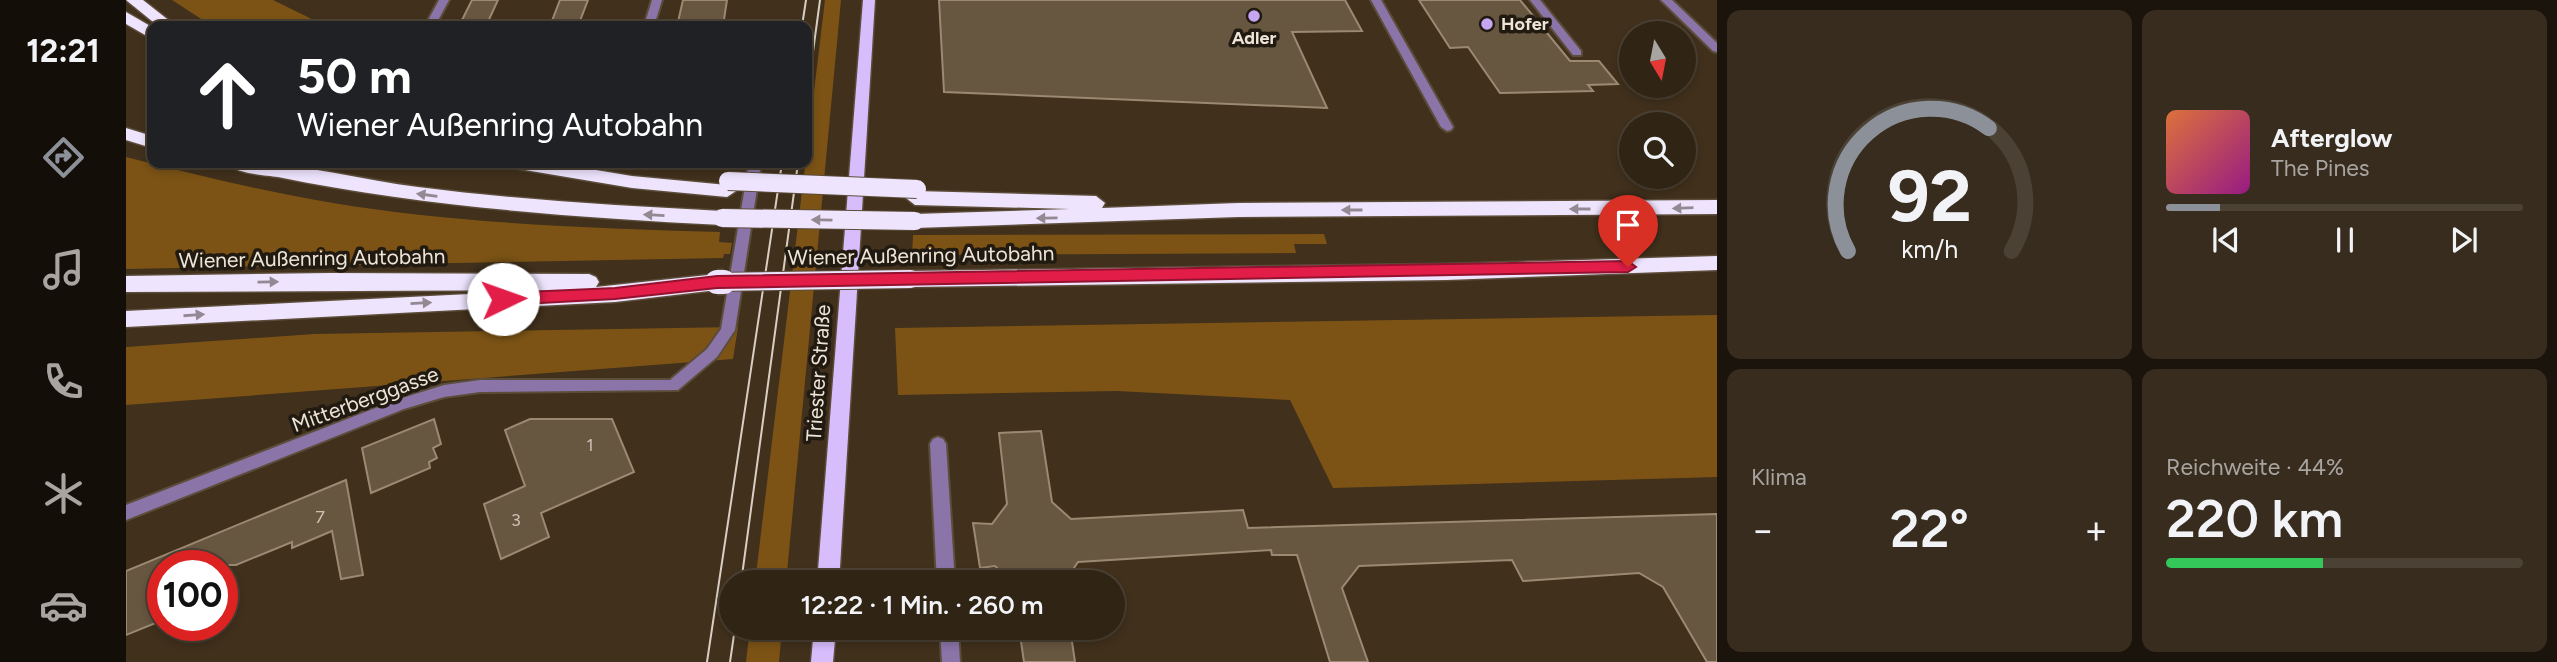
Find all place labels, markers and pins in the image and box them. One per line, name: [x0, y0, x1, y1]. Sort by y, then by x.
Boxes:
marker: Adler: [1246, 8, 1262, 24]
place label: Hofer: [1501, 13, 1549, 35]
marker: Hofer: [1479, 16, 1495, 32]
place label: Adler: [1232, 27, 1276, 49]
pin: [1598, 195, 1658, 267]

